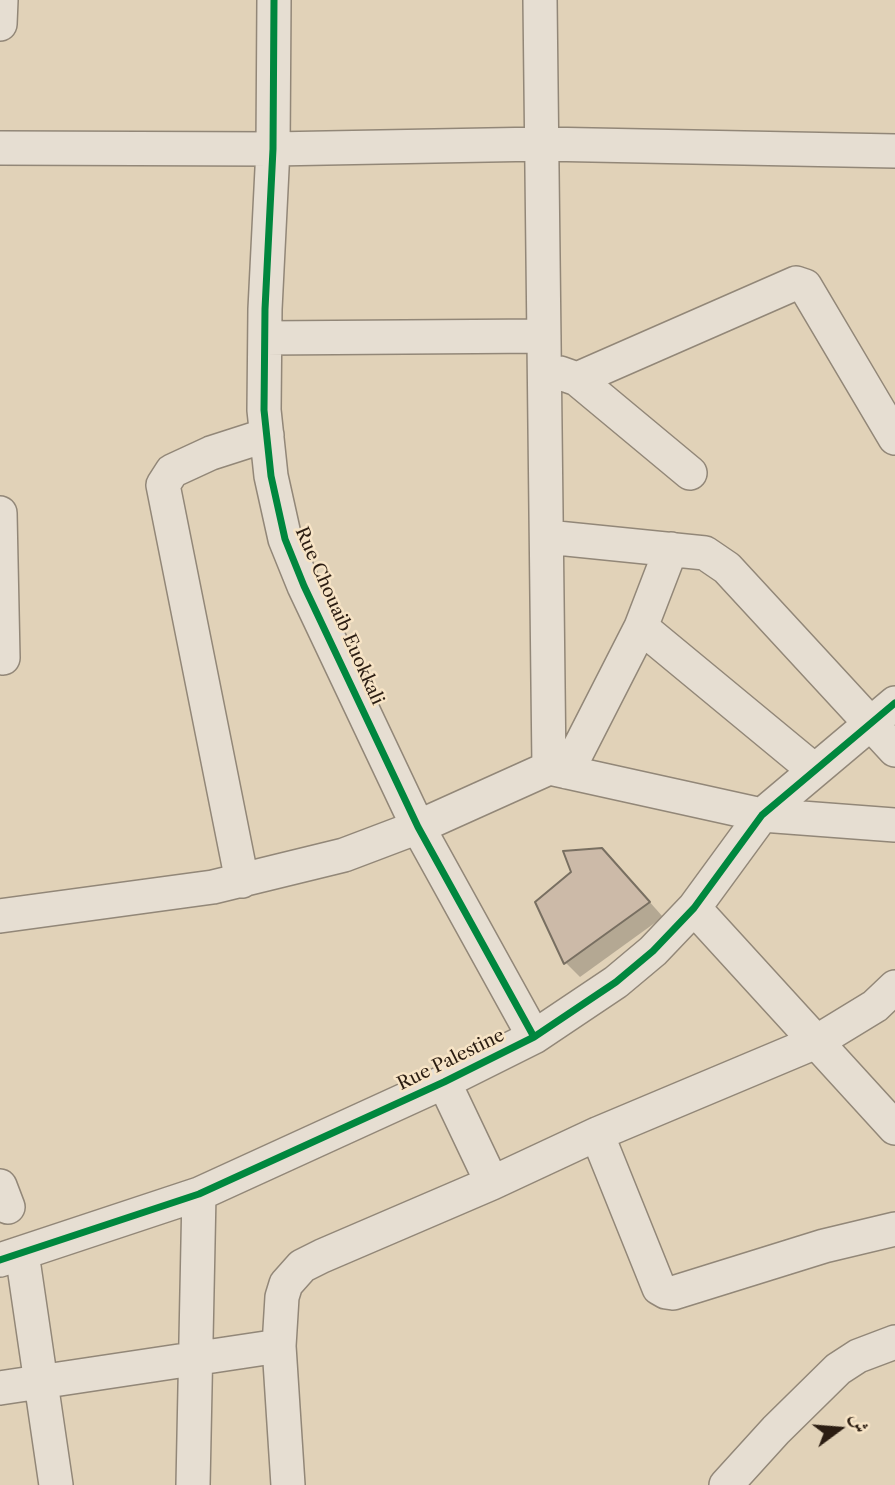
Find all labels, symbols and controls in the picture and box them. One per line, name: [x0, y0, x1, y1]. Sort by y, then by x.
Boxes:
street label: Rue Chouaib Euokkali: [290, 524, 388, 708]
street label: Rue Palestine: [394, 1025, 508, 1095]
north arrow: [804, 1394, 874, 1464]
text: ش: [846, 1411, 873, 1435]

